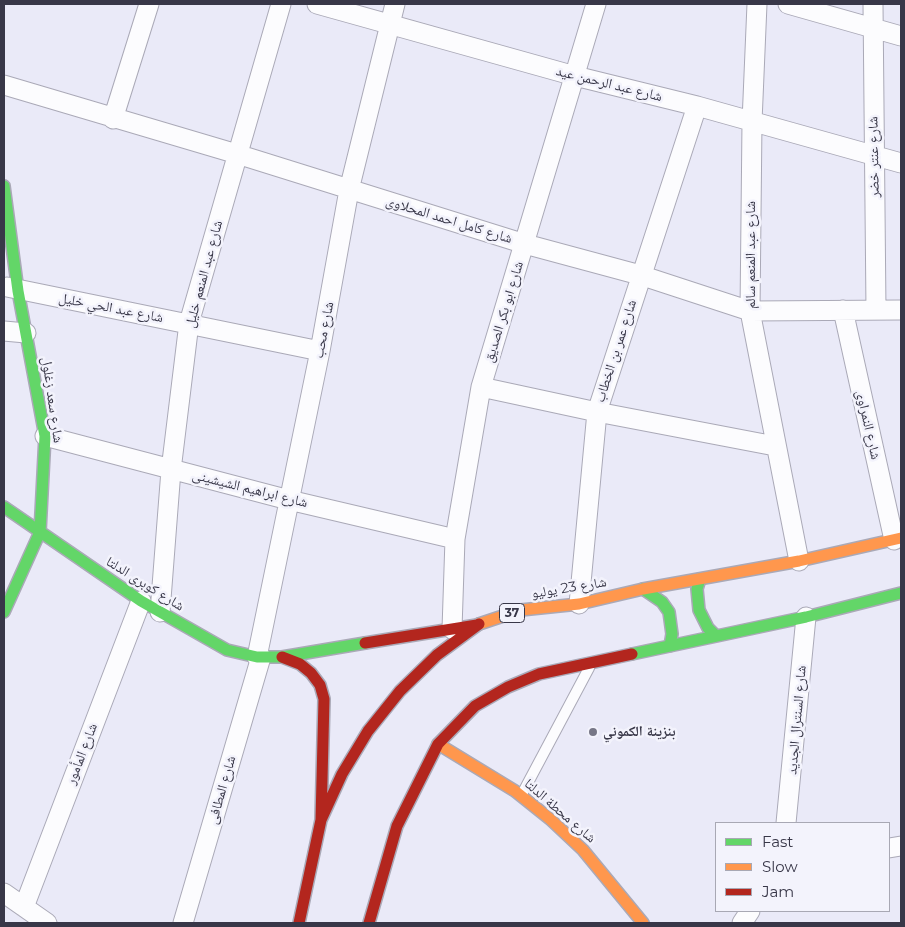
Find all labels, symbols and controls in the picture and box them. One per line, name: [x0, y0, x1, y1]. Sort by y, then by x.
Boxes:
street label: شارع عبد الرحمن عيد: [554, 63, 664, 105]
street label: شارع عنتر خضر: [865, 116, 883, 198]
street label: شارع كامل احمد المحلاوى: [384, 193, 514, 247]
street label: شارع عبد المنعم سالم: [743, 201, 759, 309]
street label: شارع عبد المنعم خليل: [182, 218, 226, 330]
street label: شارع ابو بكر الصديق: [481, 259, 527, 365]
street label: شارع عبد الحي خليل: [57, 290, 165, 326]
street label: شارع عمر بن الخطاب: [591, 298, 641, 404]
street label: شارع محب: [310, 300, 338, 360]
street label: شارع سعد زغلول: [38, 356, 66, 444]
street label: شارع النمراوى: [852, 389, 884, 461]
street label: شارع ابراهيم الشيشينى: [191, 467, 309, 511]
street label: شارع كوبرى الدلتا: [103, 553, 187, 615]
street label: شارع 23 يوليو: [530, 574, 608, 602]
road number: 37: [500, 604, 524, 622]
street label: شارع السنترال الجديد: [784, 665, 810, 775]
street label: شارع المأمور: [63, 721, 101, 787]
place label: بنزينة الكموني: [603, 724, 676, 740]
marker: بنزينة الكموني: [587, 726, 599, 738]
street label: شارع المطافى: [204, 754, 240, 826]
street label: شارع محطة الدلتا: [521, 775, 599, 847]
legend: [715, 822, 890, 912]
text: Fast: [762, 832, 793, 851]
text: Slow: [762, 857, 798, 876]
text: Jam: [762, 882, 794, 901]

